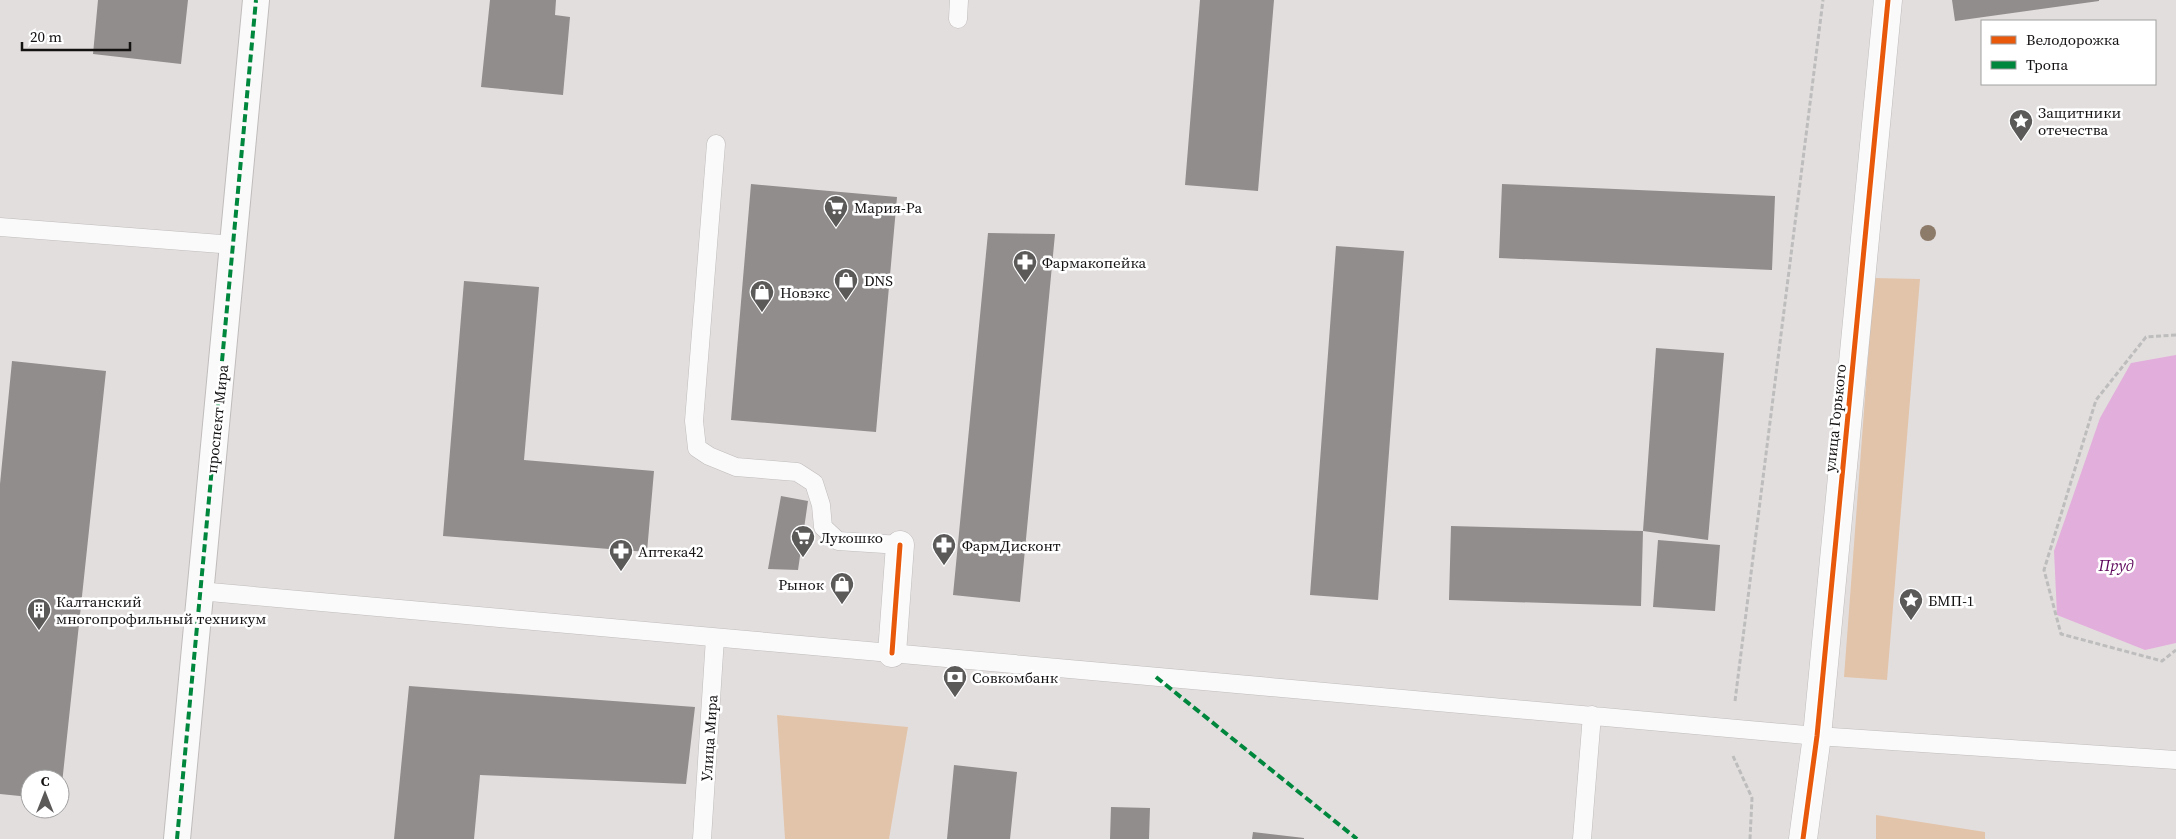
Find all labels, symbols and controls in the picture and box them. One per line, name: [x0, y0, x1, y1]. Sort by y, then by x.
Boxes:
scale bar: [22, 20, 130, 52]
legend: [1981, 20, 2156, 85]
text: 20 m: [30, 26, 62, 47]
text: Велодорожка: [2026, 29, 2120, 50]
text: Тропа: [2026, 54, 2068, 75]
place label: Защитники отечества: [2038, 102, 2122, 140]
place icon: Защитники отечества: [2008, 108, 2034, 142]
supermarket icon: Мария-Ра: [823, 194, 849, 228]
place label: Мария-Ра: [854, 197, 922, 218]
pharmacy icon: Фармакопейка: [1012, 249, 1038, 283]
place label: Фармакопейка: [1042, 252, 1146, 273]
shop icon: DNS: [833, 267, 859, 301]
place label: DNS: [864, 270, 893, 291]
shop icon: Новэкс: [749, 279, 775, 313]
place label: Новэкс: [780, 282, 830, 303]
street label: проспект Мира: [201, 363, 233, 475]
street label: улица Горького: [1819, 363, 1851, 473]
supermarket icon: Лукошко: [790, 524, 816, 558]
place label: Лукошко: [820, 527, 883, 548]
pharmacy icon: ФармДисконт: [931, 532, 957, 566]
place label: ФармДисконт: [962, 535, 1061, 556]
pharmacy icon: Аптека42: [608, 538, 634, 572]
place label: Аптека42: [638, 541, 704, 562]
water label: Пруд: [2098, 554, 2134, 576]
shop icon: Рынок: [829, 571, 855, 605]
place label: Рынок: [778, 574, 825, 595]
place icon: БМП-1: [1898, 587, 1924, 621]
place label: БМП-1: [1928, 590, 1974, 611]
place label: Калтанский многопрофильный техникум: [56, 591, 266, 629]
building icon: Калтанский многопрофильный техникум: [26, 597, 52, 631]
bank icon: Совкомбанк: [942, 664, 968, 698]
place label: Совкомбанк: [972, 667, 1059, 688]
street label: Улица Мира: [695, 694, 723, 782]
north arrow: [20, 769, 70, 819]
text: С: [41, 771, 50, 791]

